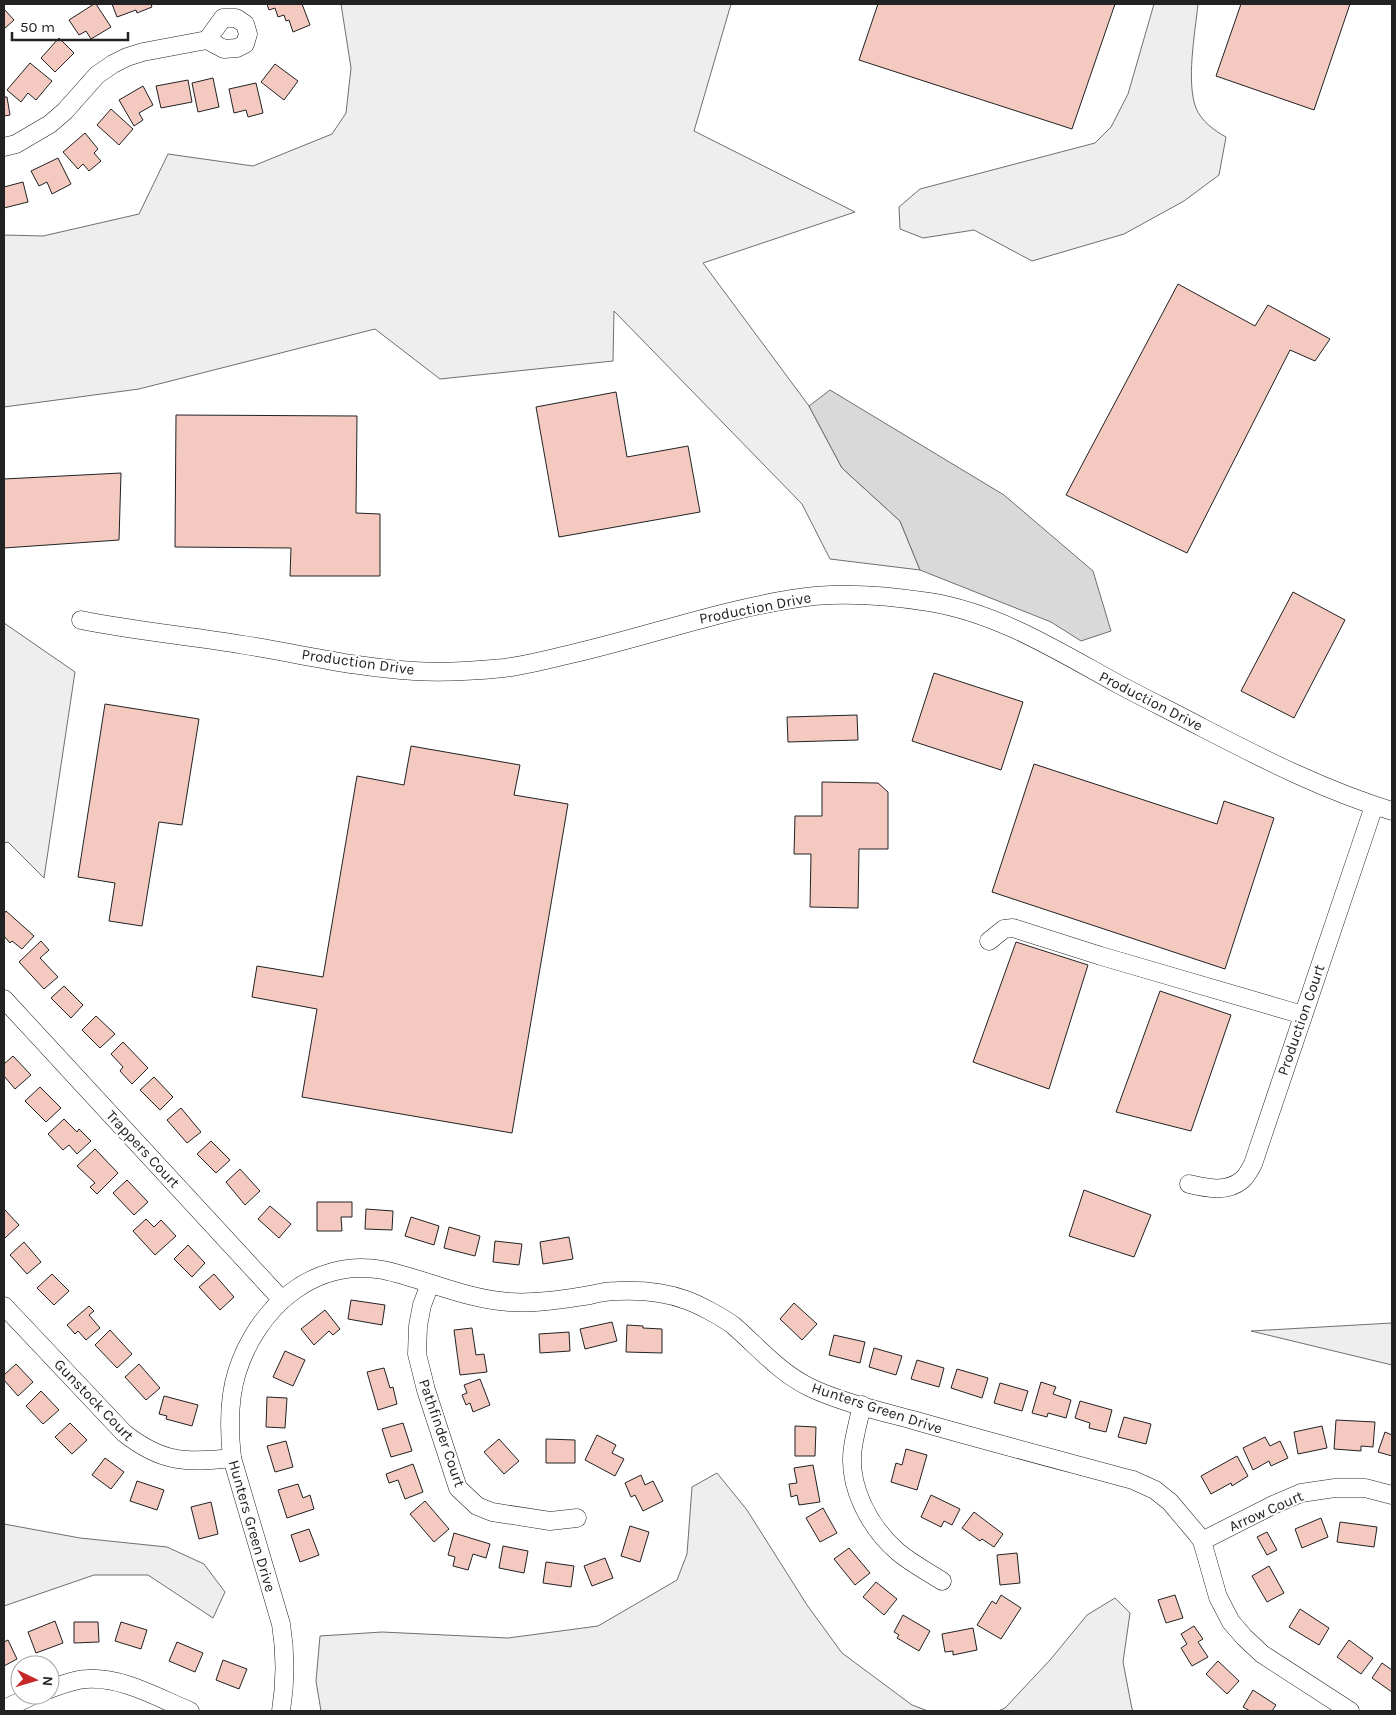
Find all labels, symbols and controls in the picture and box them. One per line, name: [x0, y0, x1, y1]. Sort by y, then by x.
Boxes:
scale bar: [12, 10, 129, 42]
text: 50 m: [20, 18, 55, 36]
street label: Production Drive: [698, 588, 812, 628]
street label: Production Drive: [301, 645, 415, 679]
street label: Production Drive: [1096, 667, 1206, 735]
street label: Production Court: [1274, 962, 1329, 1078]
street label: Trappers Court: [102, 1106, 184, 1192]
street label: Gunstock Court: [50, 1355, 138, 1445]
street label: Pathfinder Court: [415, 1377, 469, 1490]
street label: Hunters Green Drive: [809, 1378, 945, 1438]
street label: Hunters Green Drive: [225, 1458, 279, 1594]
street label: Arrow Court: [1226, 1486, 1306, 1535]
north arrow: [10, 1655, 60, 1705]
text: N: [39, 1675, 56, 1687]

